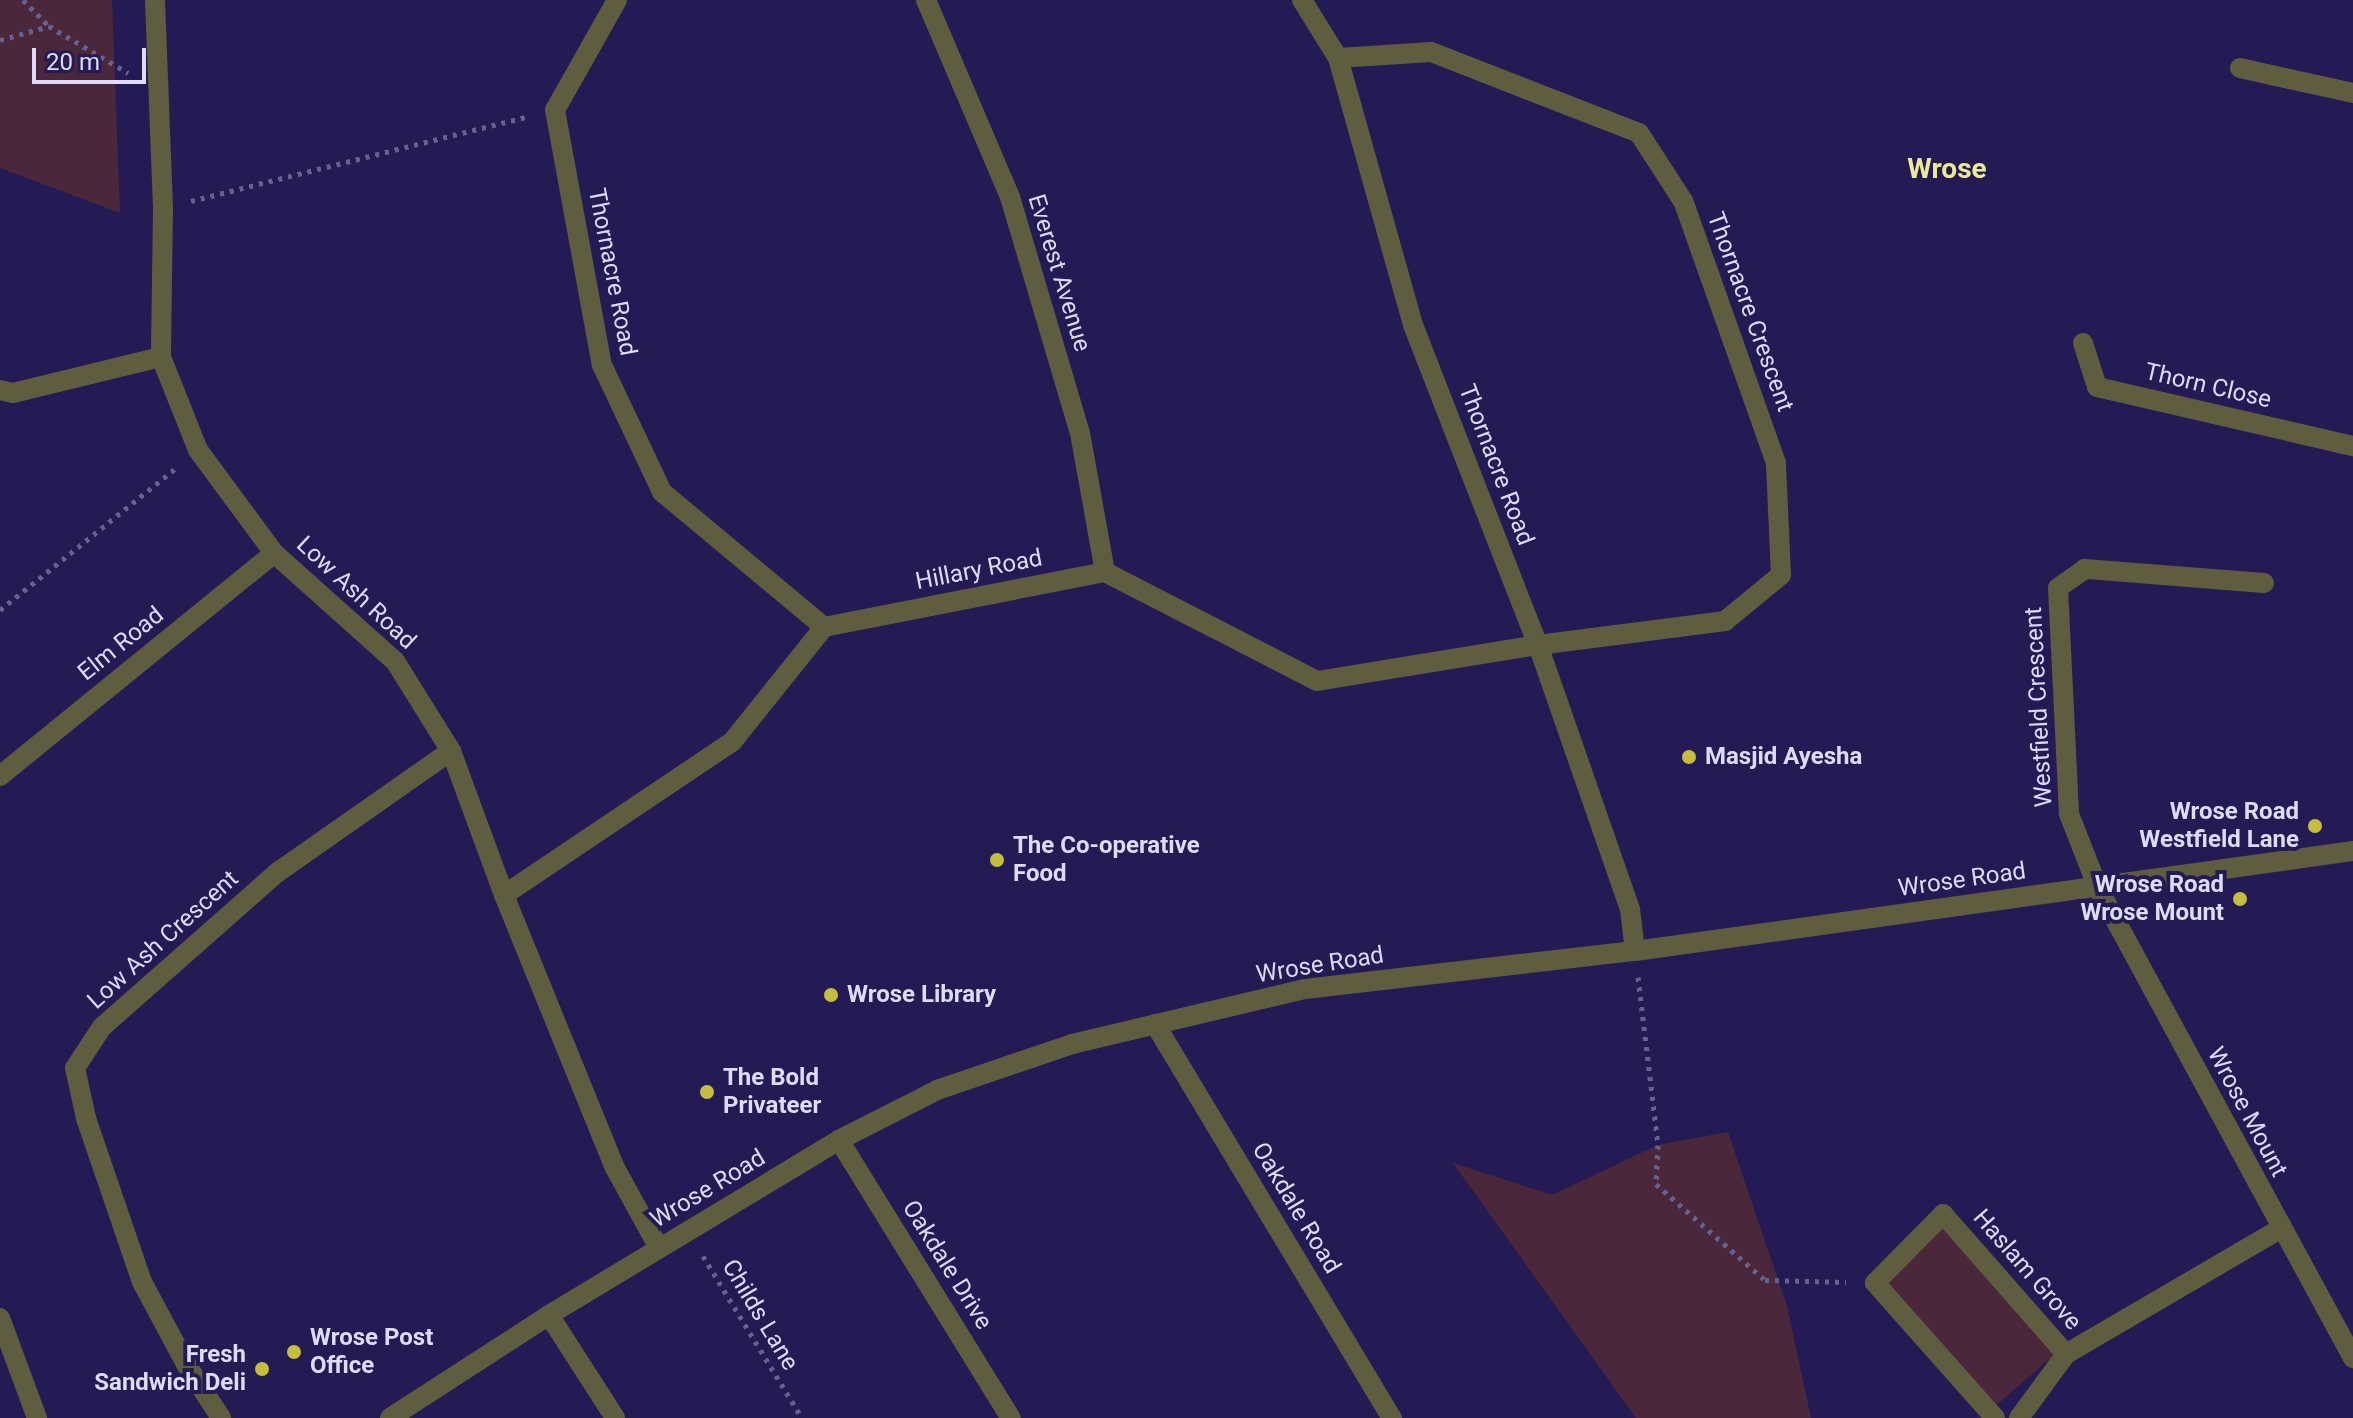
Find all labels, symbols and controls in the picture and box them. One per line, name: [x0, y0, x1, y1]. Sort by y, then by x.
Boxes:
scale bar: [36, 32, 150, 82]
text: 20 m: [46, 48, 100, 76]
district label: Wrose: [1907, 152, 1987, 186]
street label: Thornacre Road: [582, 186, 642, 358]
street label: Everest Avenue: [1021, 191, 1097, 355]
street label: Thornacre Crescent: [1701, 208, 1799, 416]
street label: Thorn Close: [2142, 357, 2274, 415]
street label: Thornacre Road: [1452, 381, 1540, 549]
street label: Low Ash Road: [290, 530, 422, 656]
street label: Hillary Road: [913, 544, 1045, 596]
street label: Elm Road: [72, 601, 170, 687]
street label: Westfield Crescent: [2019, 606, 2059, 808]
place label: Masjid Ayesha: [1705, 743, 1862, 771]
marker: Masjid Ayesha: [1680, 748, 1698, 766]
place label: Wrose Road Westfield Lane: [2139, 798, 2299, 854]
marker: Wrose Road Westfield Lane: [2306, 817, 2324, 835]
place label: The Co-operative Food: [1013, 832, 1200, 888]
marker: The Co-operative Food: [988, 851, 1006, 869]
street label: Wrose Road: [1896, 857, 2028, 903]
street label: Low Ash Crescent: [82, 865, 244, 1015]
place label: Wrose Road Wrose Mount: [2080, 871, 2224, 927]
marker: Wrose Road Wrose Mount: [2231, 890, 2249, 908]
street label: Wrose Road: [1254, 941, 1386, 989]
place label: Wrose Library: [847, 981, 996, 1009]
marker: Wrose Library: [822, 986, 840, 1004]
street label: Wrose Mount: [2201, 1042, 2293, 1182]
place label: The Bold Privateer: [723, 1064, 821, 1120]
marker: The Bold Privateer: [698, 1083, 716, 1101]
street label: Oakdale Road: [1246, 1137, 1346, 1279]
street label: Wrose Road: [645, 1143, 771, 1235]
street label: Oakdale Drive: [896, 1195, 998, 1335]
street label: Haslam Grove: [1967, 1204, 2087, 1336]
street label: Childs Lane: [716, 1254, 804, 1376]
place label: Wrose Post Office: [310, 1324, 433, 1380]
place label: Fresh Sandwich Deli: [94, 1341, 246, 1397]
marker: Wrose Post Office: [285, 1343, 303, 1361]
marker: Fresh Sandwich Deli: [253, 1360, 271, 1378]

